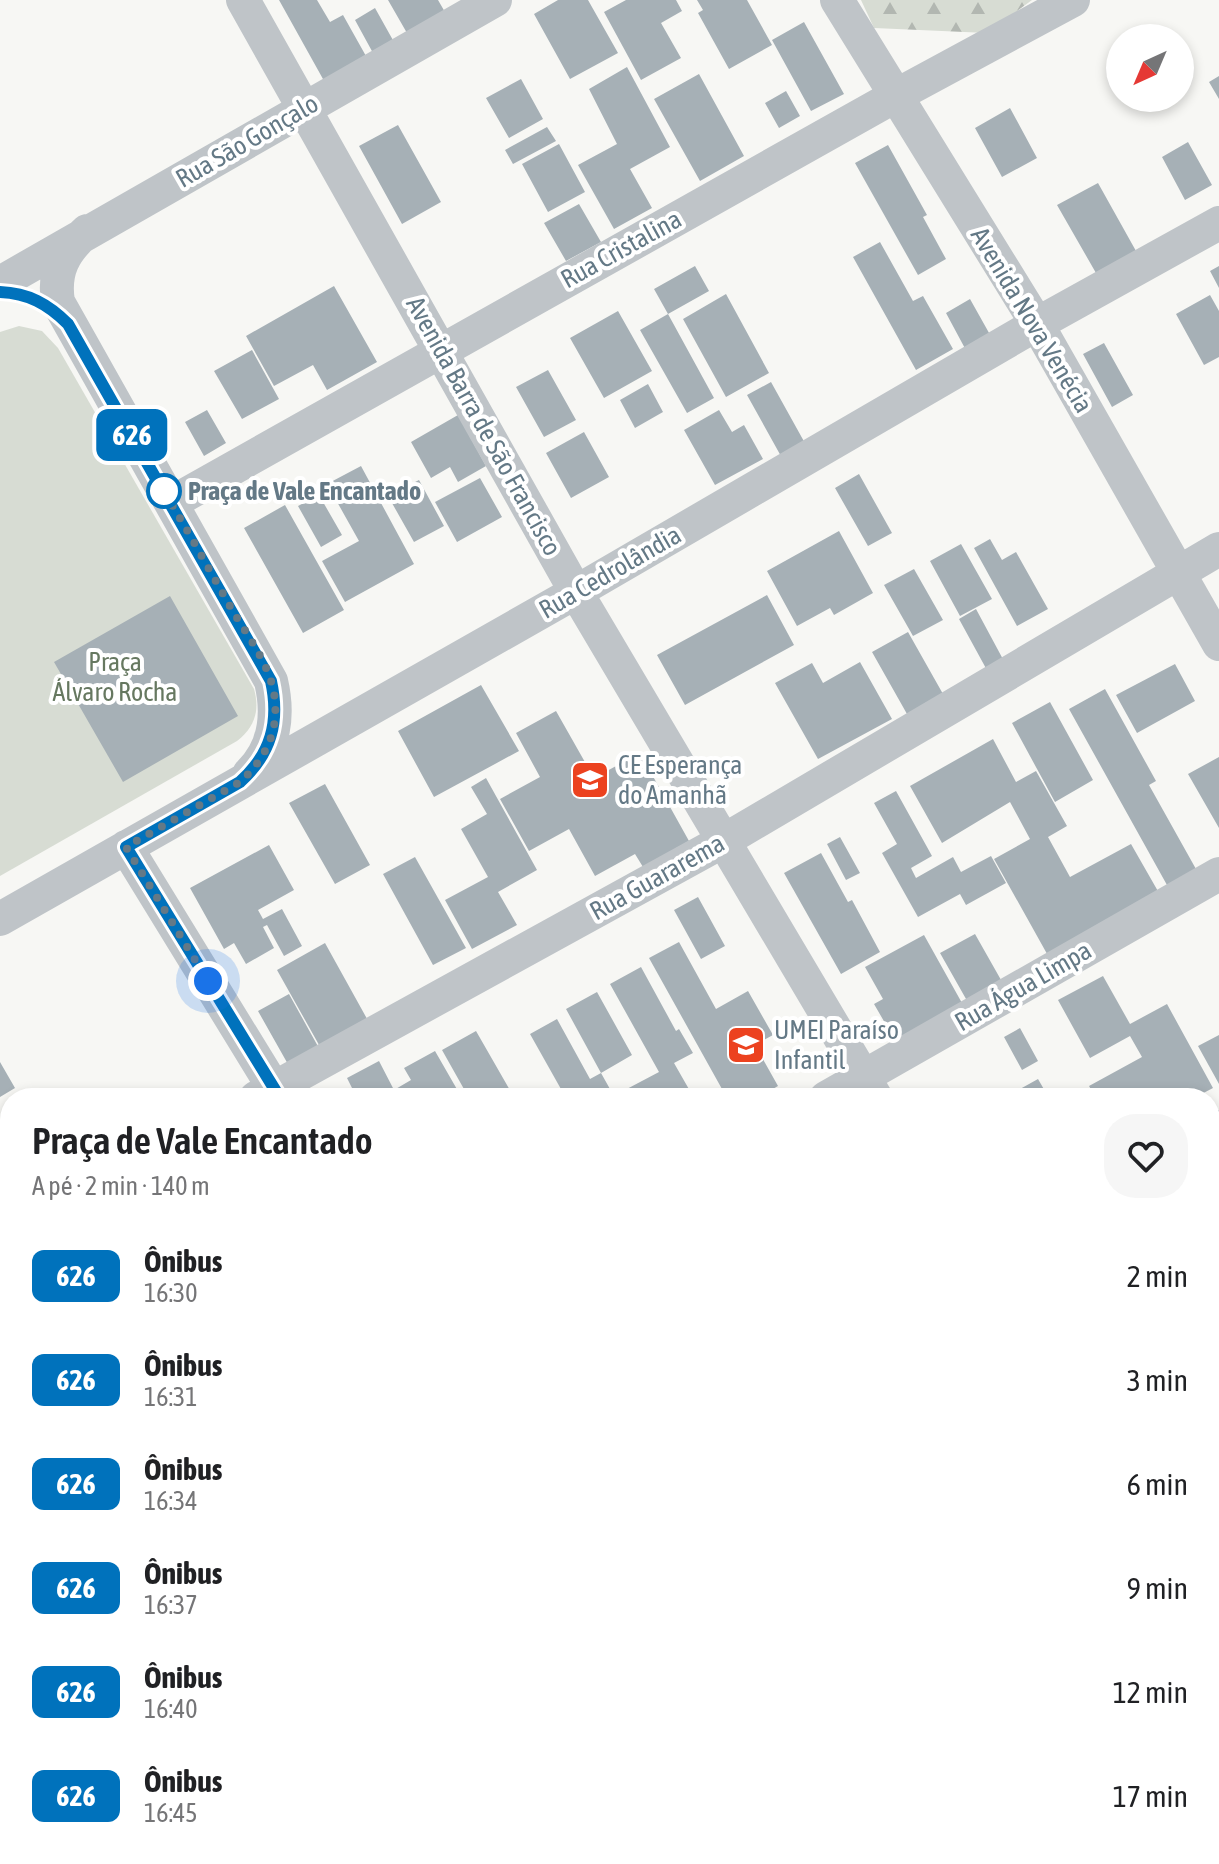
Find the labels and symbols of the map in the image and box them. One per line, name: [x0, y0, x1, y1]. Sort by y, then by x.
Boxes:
north arrow: [1106, 24, 1194, 112]
street label: Rua São Gonçalo: [171, 88, 323, 194]
street label: Rua Cristalina: [556, 204, 686, 294]
street label: Avenida Nova Venécia: [965, 222, 1099, 418]
street label: Avenida Barra de São Francisco: [400, 291, 568, 561]
line badge: 626: [86, 409, 178, 461]
marker: Praça de Vale Encantado: [147, 474, 181, 508]
place label: Praça de Vale Encantado: [188, 476, 421, 506]
street label: Rua Cedrolândia: [534, 519, 686, 625]
park label: Praça Álvaro Rocha: [53, 647, 177, 707]
place label: CE Esperança do Amanhã: [618, 750, 742, 810]
school or university icon: CE Esperança do Amanhã: [569, 759, 611, 801]
street label: Rua Guararema: [584, 828, 730, 926]
street label: Rua Água Limpa: [949, 935, 1097, 1037]
your location: [188, 961, 228, 1001]
place label: UMEI Paraíso Infantil: [774, 1015, 899, 1075]
school or university icon: UMEI Paraíso Infantil: [725, 1024, 767, 1066]

